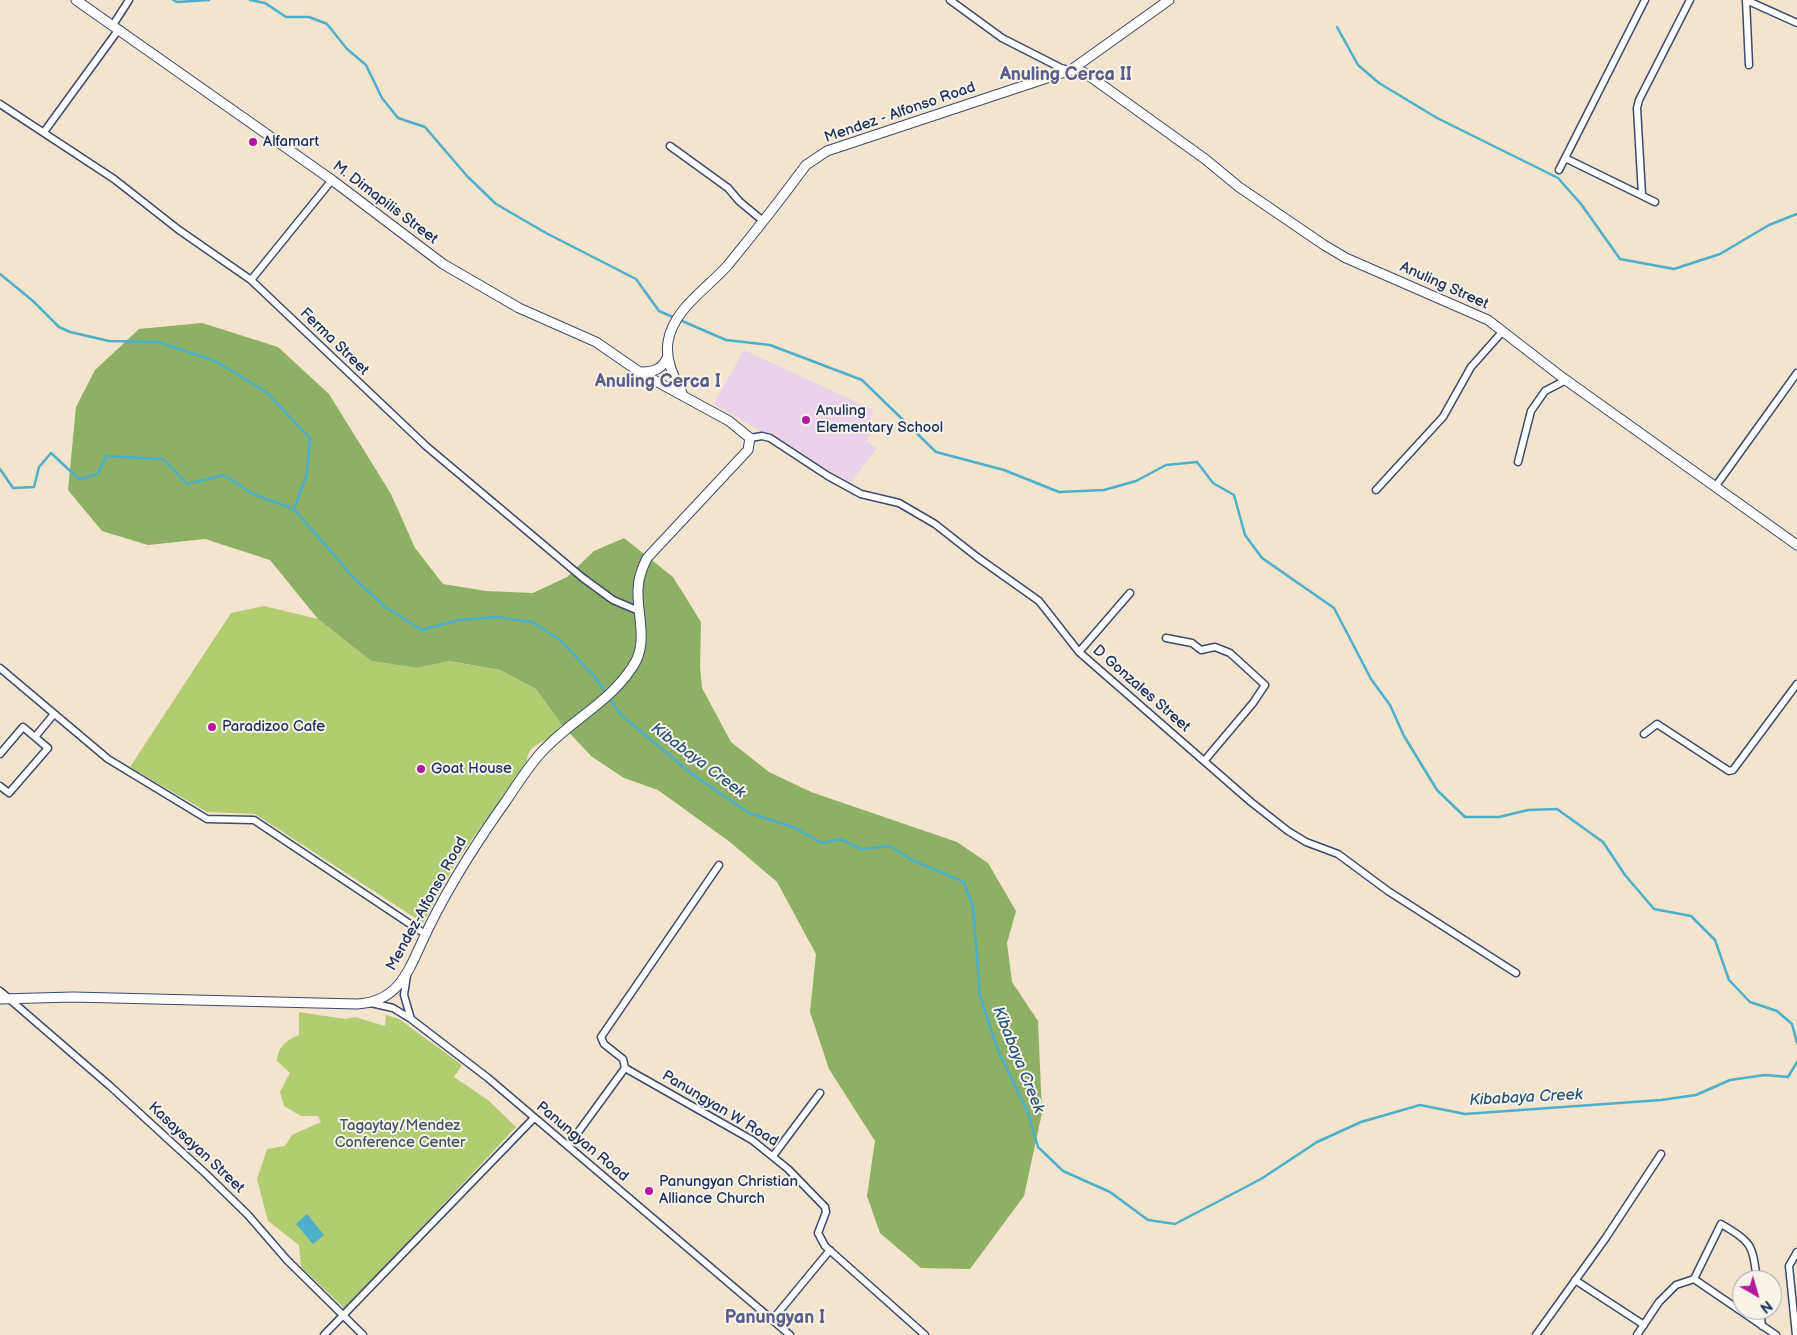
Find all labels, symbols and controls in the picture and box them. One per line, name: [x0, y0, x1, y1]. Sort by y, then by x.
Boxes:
district label: Anuling Cerca II: [1000, 64, 1132, 86]
street label: Mendez - Alfonso Road: [822, 79, 978, 147]
place label: Alfamart: [263, 133, 319, 151]
marker: Alfamart: [247, 136, 259, 148]
street label: M. Dimapilis Street: [329, 158, 441, 248]
street label: Anuling Street: [1397, 258, 1491, 314]
street label: Ferma Street: [296, 305, 372, 379]
district label: Anuling Cerca I: [595, 371, 721, 393]
place label: Anuling Elementary School: [816, 402, 943, 437]
marker: Anuling Elementary School: [800, 414, 812, 426]
street label: D Gonzales Street: [1088, 642, 1194, 736]
place label: Paradizoo Cafe: [222, 718, 325, 736]
water label: Kibabaya Creek: [647, 719, 749, 803]
marker: Paradizoo Cafe: [206, 721, 218, 733]
place label: Goat House: [431, 760, 512, 778]
marker: Goat House: [415, 763, 427, 775]
street label: Mendez-Alfonso Road: [383, 834, 471, 974]
water label: Kibabaya Creek: [988, 1004, 1048, 1116]
street label: Panungyan W Road: [659, 1067, 781, 1151]
water label: Kibabaya Creek: [1469, 1085, 1583, 1111]
street label: Panungyan Road: [532, 1098, 632, 1186]
street label: Kasaysayan Street: [144, 1099, 248, 1197]
park label: Tagaytay/Mendez Conference Center: [335, 1117, 465, 1152]
place label: Panungyan Christian Alliance Church: [659, 1173, 798, 1208]
marker: Panungyan Christian Alliance Church: [643, 1185, 655, 1197]
north arrow: [1732, 1270, 1782, 1320]
text: N: [1757, 1296, 1775, 1316]
district label: Panungyan I: [725, 1307, 825, 1329]

